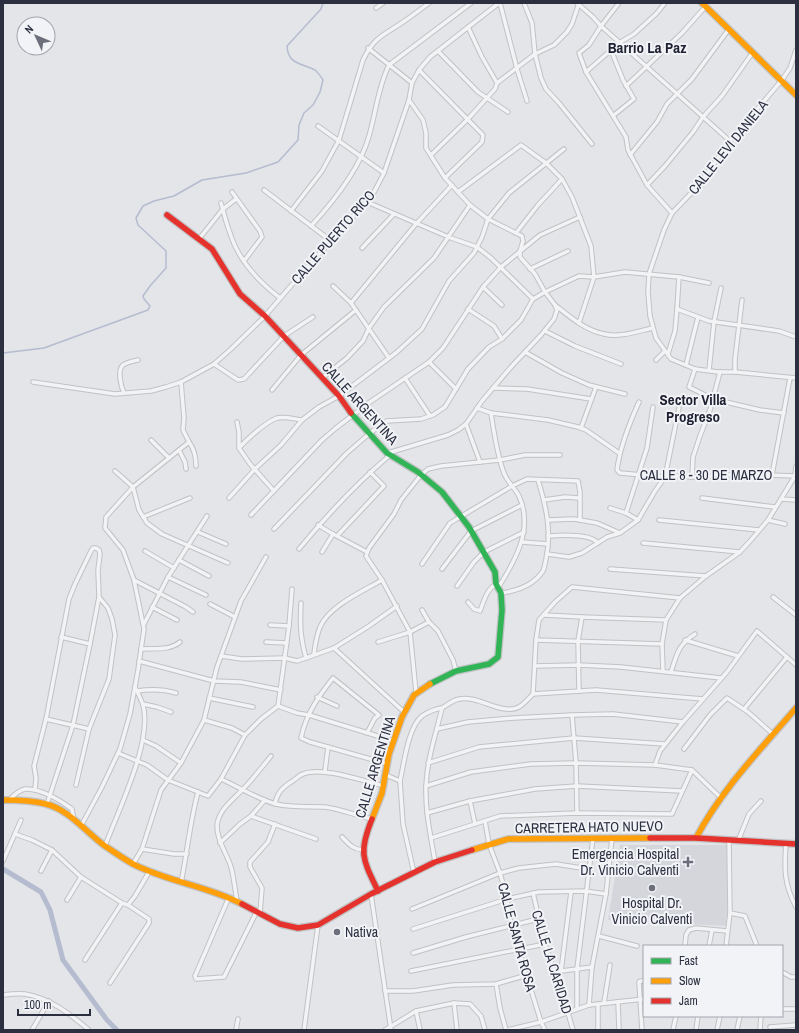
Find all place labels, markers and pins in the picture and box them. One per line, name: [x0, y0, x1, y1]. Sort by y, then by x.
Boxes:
place label: Emergencia Hospital Dr. Vinicio Calventi: [572, 845, 679, 879]
marker: Emergencia Hospital Dr. Vinicio Calventi: [682, 856, 694, 868]
marker: Hospital Dr. Vinicio Calventi: [647, 883, 657, 893]
place label: Hospital Dr. Vinicio Calventi: [612, 894, 692, 928]
place label: Nativa: [345, 923, 379, 941]
marker: Nativa: [332, 927, 342, 937]

